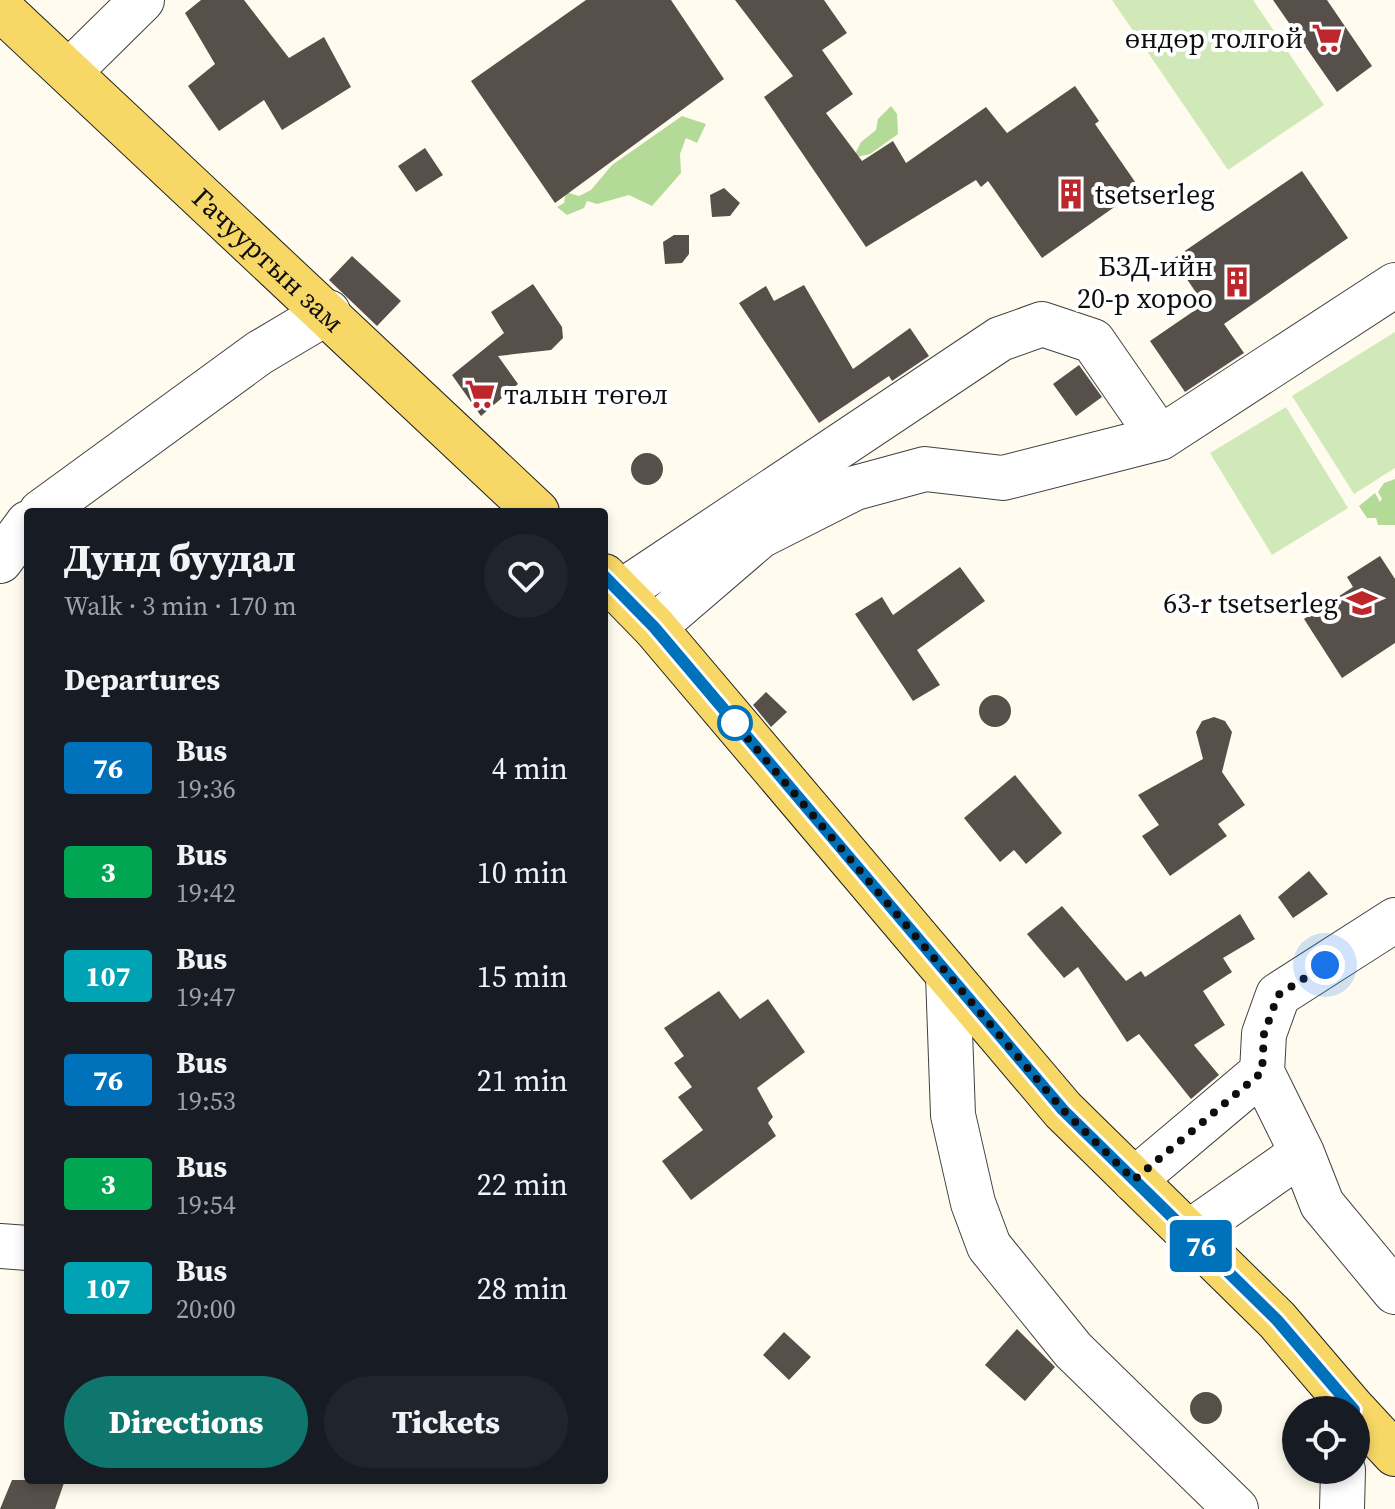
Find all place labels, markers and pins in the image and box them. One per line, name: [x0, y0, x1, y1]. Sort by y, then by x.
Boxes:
place label: өндөр толгой: [1125, 19, 1303, 57]
supermarket icon: өндөр толгой: [1310, 21, 1344, 55]
place label: tsetserleg: [1095, 175, 1215, 213]
building icon: tsetserleg: [1054, 177, 1088, 211]
place label: БЗД-ийн 20-р хороо: [1077, 247, 1213, 317]
building icon: БЗД-ийн 20-р хороо: [1220, 265, 1254, 299]
place label: талын төгөл: [504, 375, 668, 413]
supermarket icon: талын төгөл: [463, 377, 497, 411]
place label: 63-r tsetserleg: [1163, 584, 1338, 622]
school or university icon: 63-r tsetserleg: [1345, 586, 1379, 620]
unlabelled marker: [718, 706, 752, 740]

